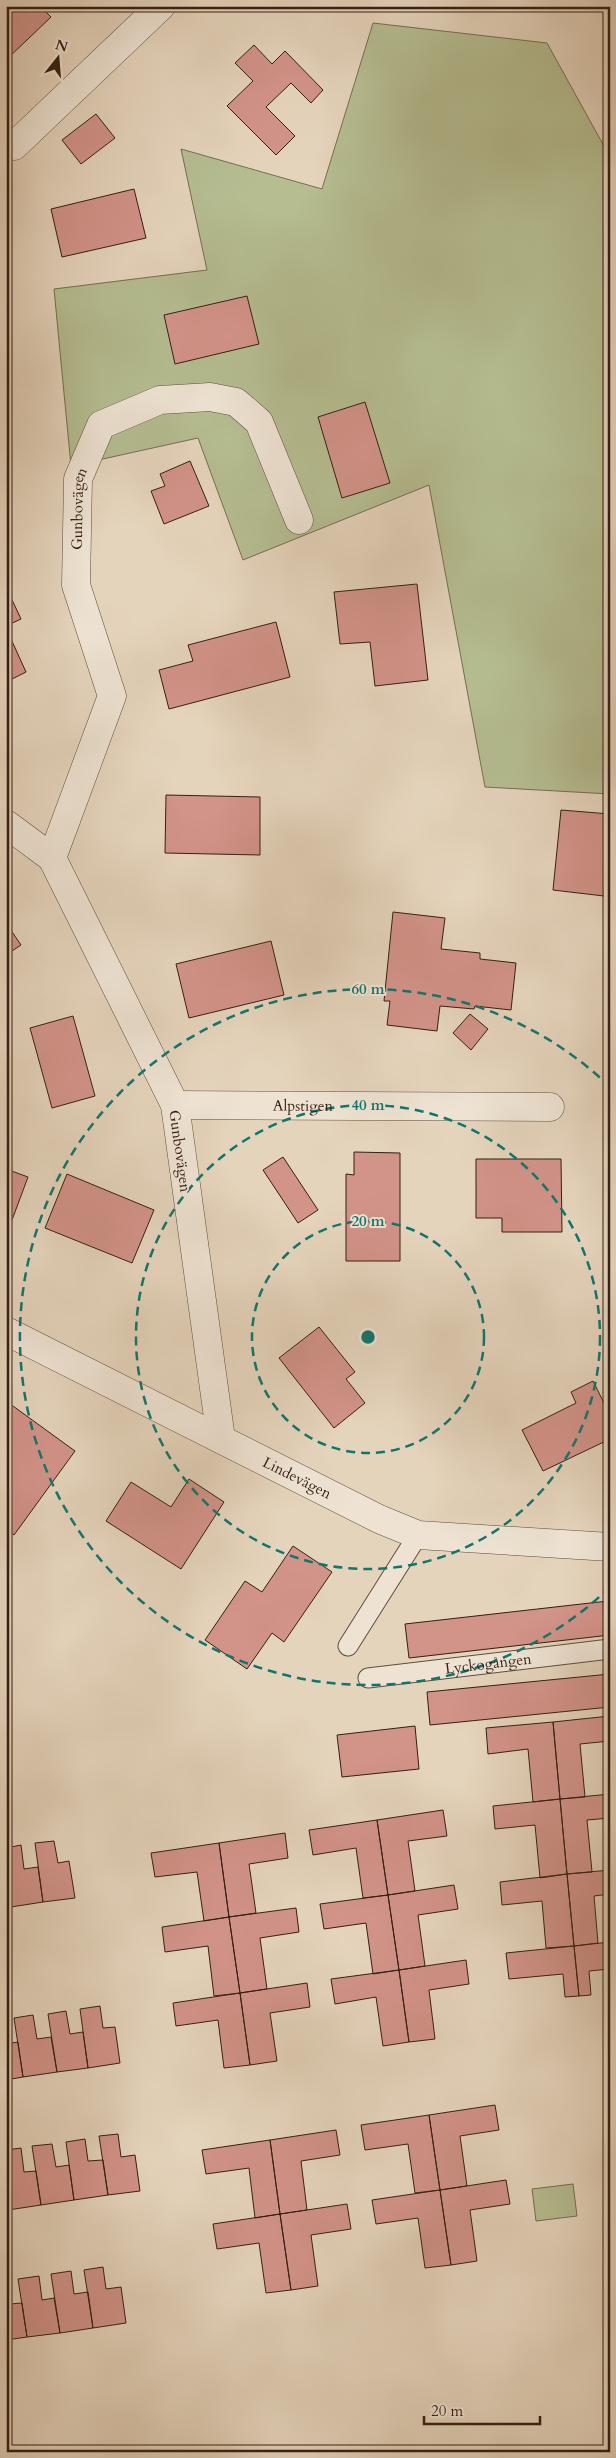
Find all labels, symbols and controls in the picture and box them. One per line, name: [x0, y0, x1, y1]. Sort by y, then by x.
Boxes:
north arrow: [32, 32, 82, 82]
text: N: [53, 35, 70, 57]
street label: Gunbovägen: [67, 464, 92, 550]
text: 60 m: [351, 979, 385, 999]
text: 40 m: [351, 1095, 385, 1115]
street label: Alpstigen: [273, 1096, 334, 1116]
street label: Gunbovägen: [164, 1109, 196, 1194]
text: 20 m: [351, 1211, 385, 1231]
centre of rings: [359, 1328, 377, 1346]
street label: Lindevägen: [259, 1452, 335, 1504]
street label: Lyckogången: [444, 1648, 533, 1679]
scale bar: [424, 2393, 540, 2425]
text: 20 m: [431, 2401, 463, 2421]

